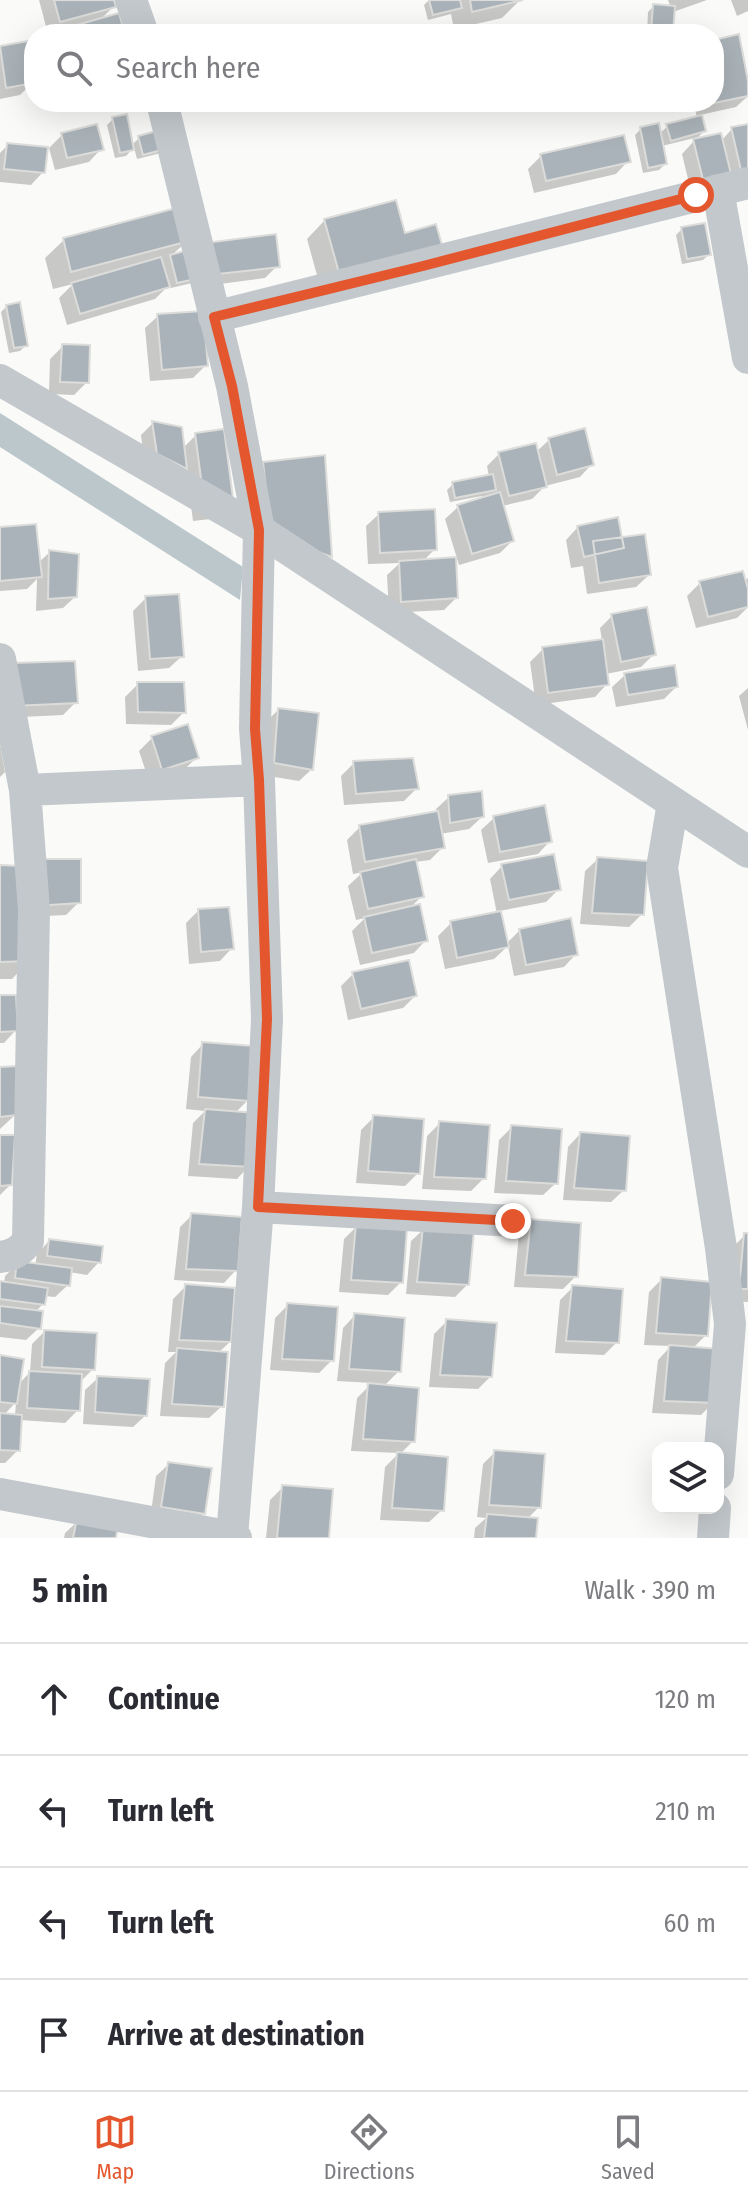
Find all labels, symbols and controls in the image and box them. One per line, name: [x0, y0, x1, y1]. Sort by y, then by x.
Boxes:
search box: [24, 24, 724, 112]
icon: search: [52, 46, 96, 90]
text: Search here: [116, 50, 261, 86]
route start: [678, 177, 714, 213]
route end: [495, 1203, 531, 1239]
map controls: [652, 1442, 724, 1514]
button: layers: [652, 1442, 724, 1514]
text: 5 min: [32, 1570, 108, 1611]
text: Walk · 390 m: [584, 1575, 716, 1606]
icon: ahead: [32, 1677, 76, 1721]
text: Continue: [108, 1681, 220, 1717]
text: 120 m: [655, 1684, 716, 1715]
icon: left: [32, 1789, 76, 1833]
text: Turn left: [108, 1793, 214, 1829]
text: 210 m: [655, 1796, 716, 1827]
icon: left: [32, 1901, 76, 1945]
text: Turn left: [108, 1905, 214, 1941]
text: 60 m: [663, 1908, 716, 1939]
icon: arrive: [32, 2013, 76, 2057]
text: Arrive at destination: [108, 2017, 365, 2053]
tab: Map: [93, 2110, 137, 2185]
tab: Directions: [324, 2110, 415, 2185]
tab: Saved: [601, 2110, 655, 2185]

